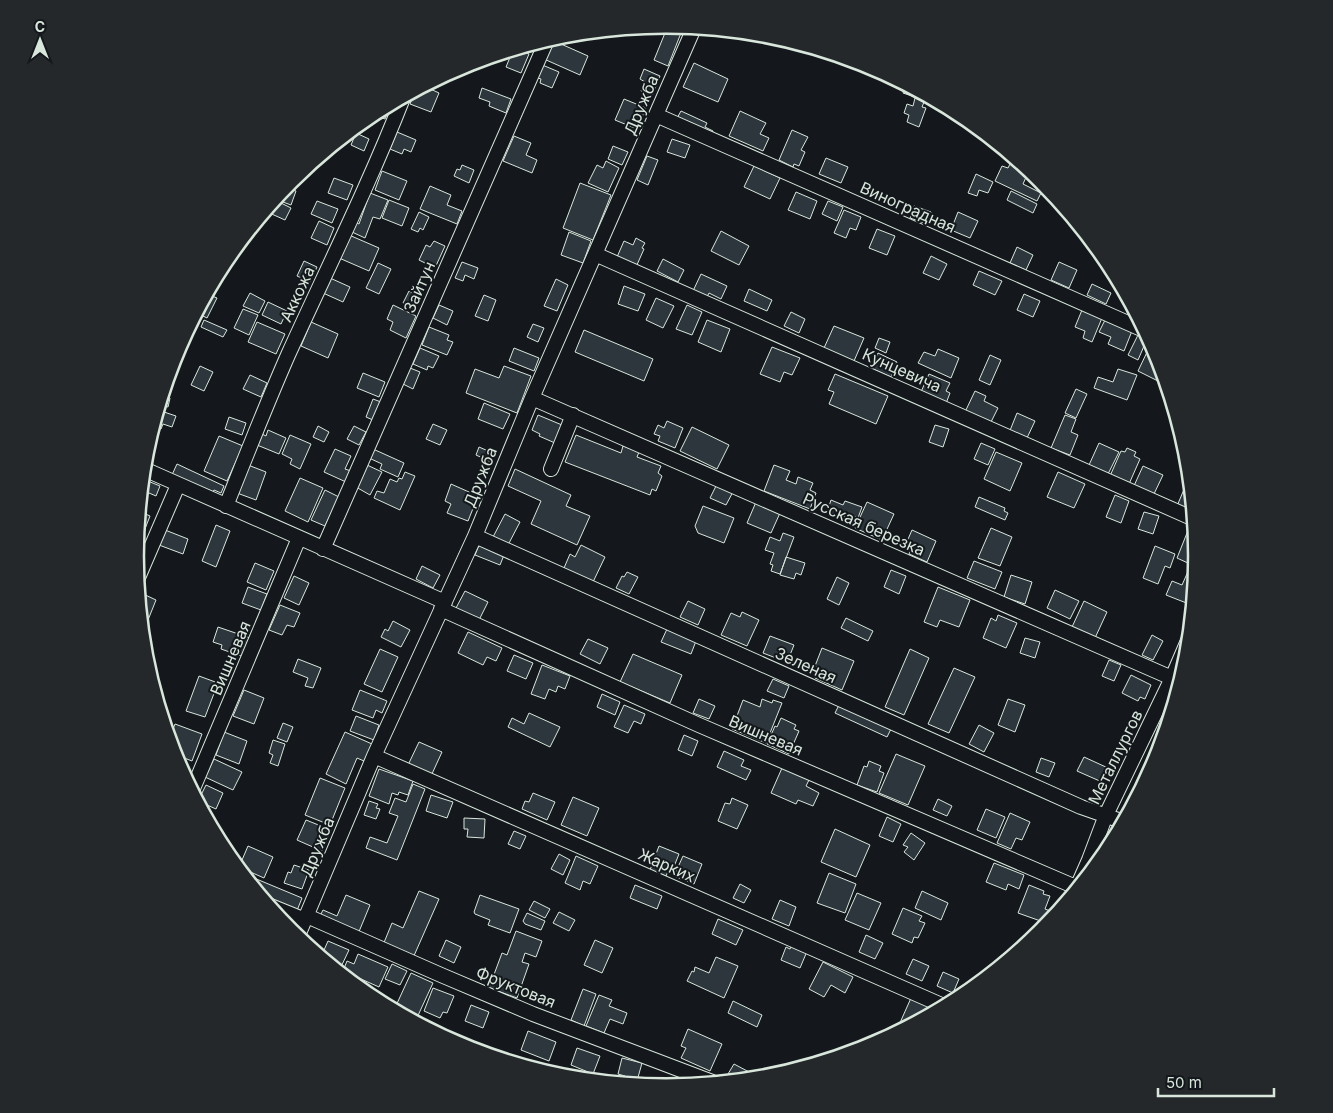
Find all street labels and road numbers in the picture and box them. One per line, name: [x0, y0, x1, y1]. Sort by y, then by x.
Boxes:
street label: Дружба: [619, 72, 663, 138]
street label: Виноградная: [857, 177, 959, 237]
street label: Зайтун: [399, 258, 439, 316]
street label: Аккожа: [275, 263, 319, 325]
street label: Кунцевича: [859, 344, 945, 396]
street label: Дружба: [459, 444, 501, 510]
street label: Русская березка: [800, 488, 928, 560]
street label: Вишневая: [205, 618, 255, 698]
street label: Зеленая: [772, 643, 840, 687]
street label: Металлургов: [1084, 707, 1146, 807]
street label: Вишневая: [726, 710, 806, 760]
street label: Дружба: [295, 814, 339, 880]
street label: Жарких: [635, 844, 699, 886]
street label: Фруктовая: [473, 962, 559, 1012]

